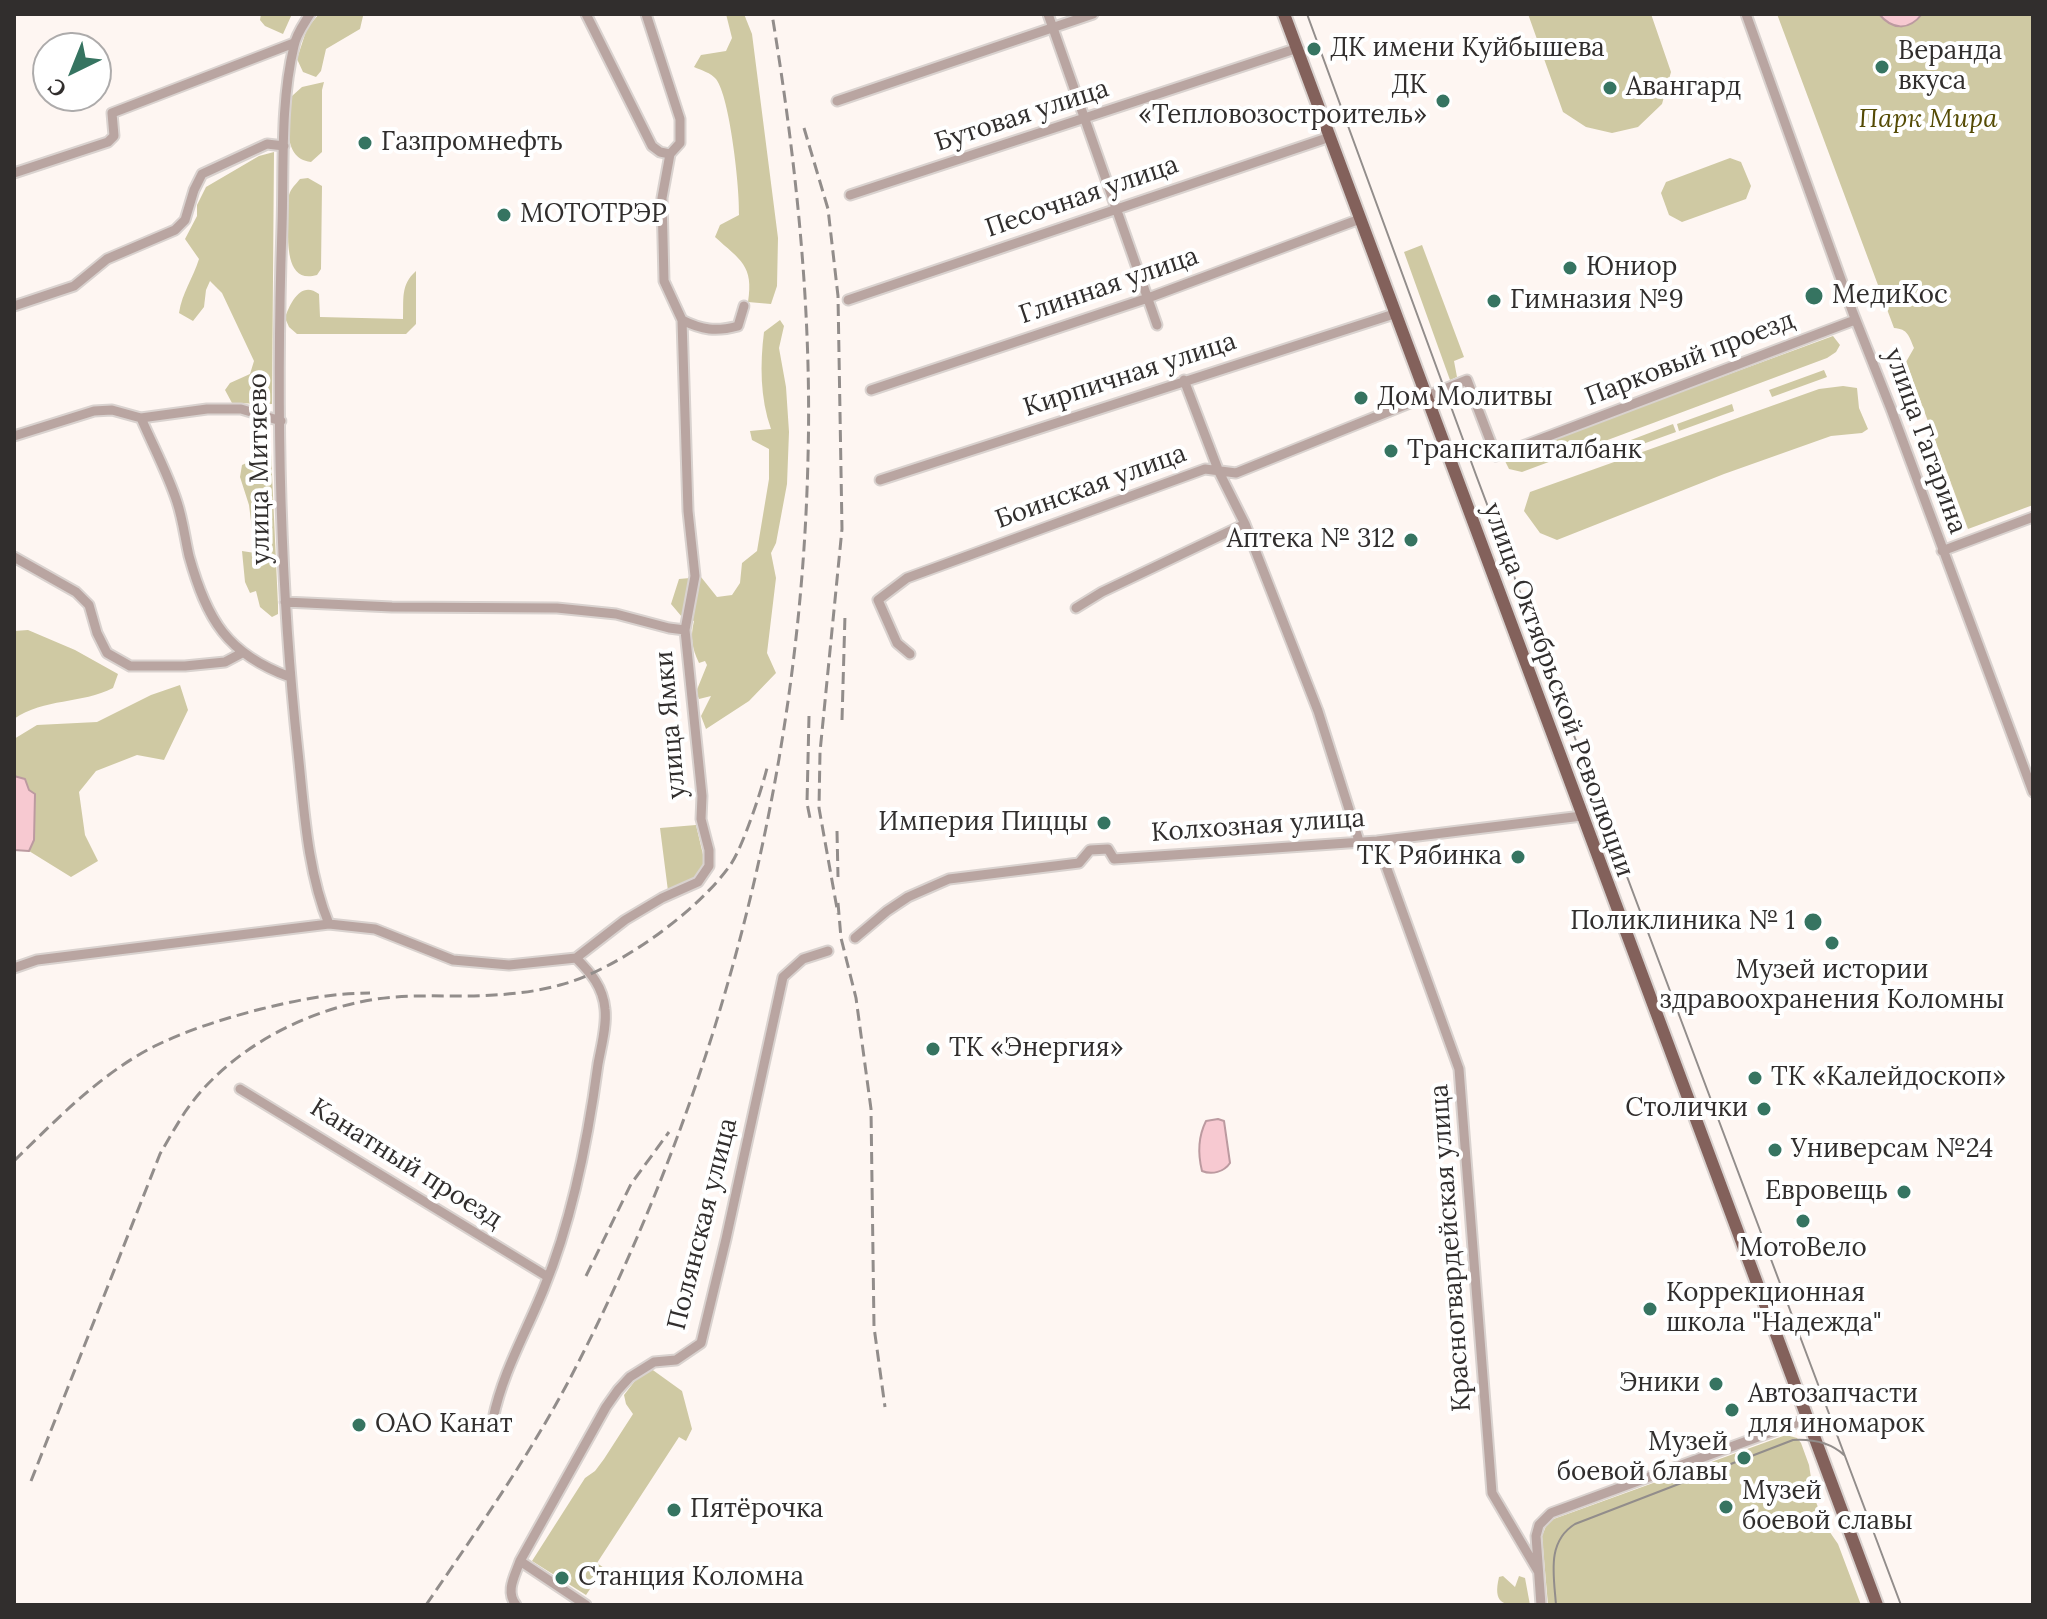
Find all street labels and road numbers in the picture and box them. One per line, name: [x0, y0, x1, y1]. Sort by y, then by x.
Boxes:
street label: Бутовая улица: [931, 73, 1113, 159]
street label: Песочная улица: [981, 149, 1183, 245]
street label: Глинная улица: [1015, 241, 1203, 331]
street label: Парковый проезд: [1581, 305, 1799, 413]
street label: Кирпичная улица: [1020, 326, 1240, 424]
street label: улица Гагарина: [1877, 344, 1973, 538]
street label: улица Митяево: [243, 373, 277, 565]
street label: Боинская улица: [991, 438, 1191, 536]
street label: улица Октябрьской Революции: [1476, 499, 1640, 881]
street label: улица Ямки: [649, 650, 693, 800]
street label: Колхозная улица: [1150, 803, 1366, 849]
street label: Красногвардейская улица: [1424, 1083, 1478, 1413]
street label: Канатный проезд: [304, 1092, 508, 1236]
street label: Полянская улица: [662, 1115, 744, 1333]

